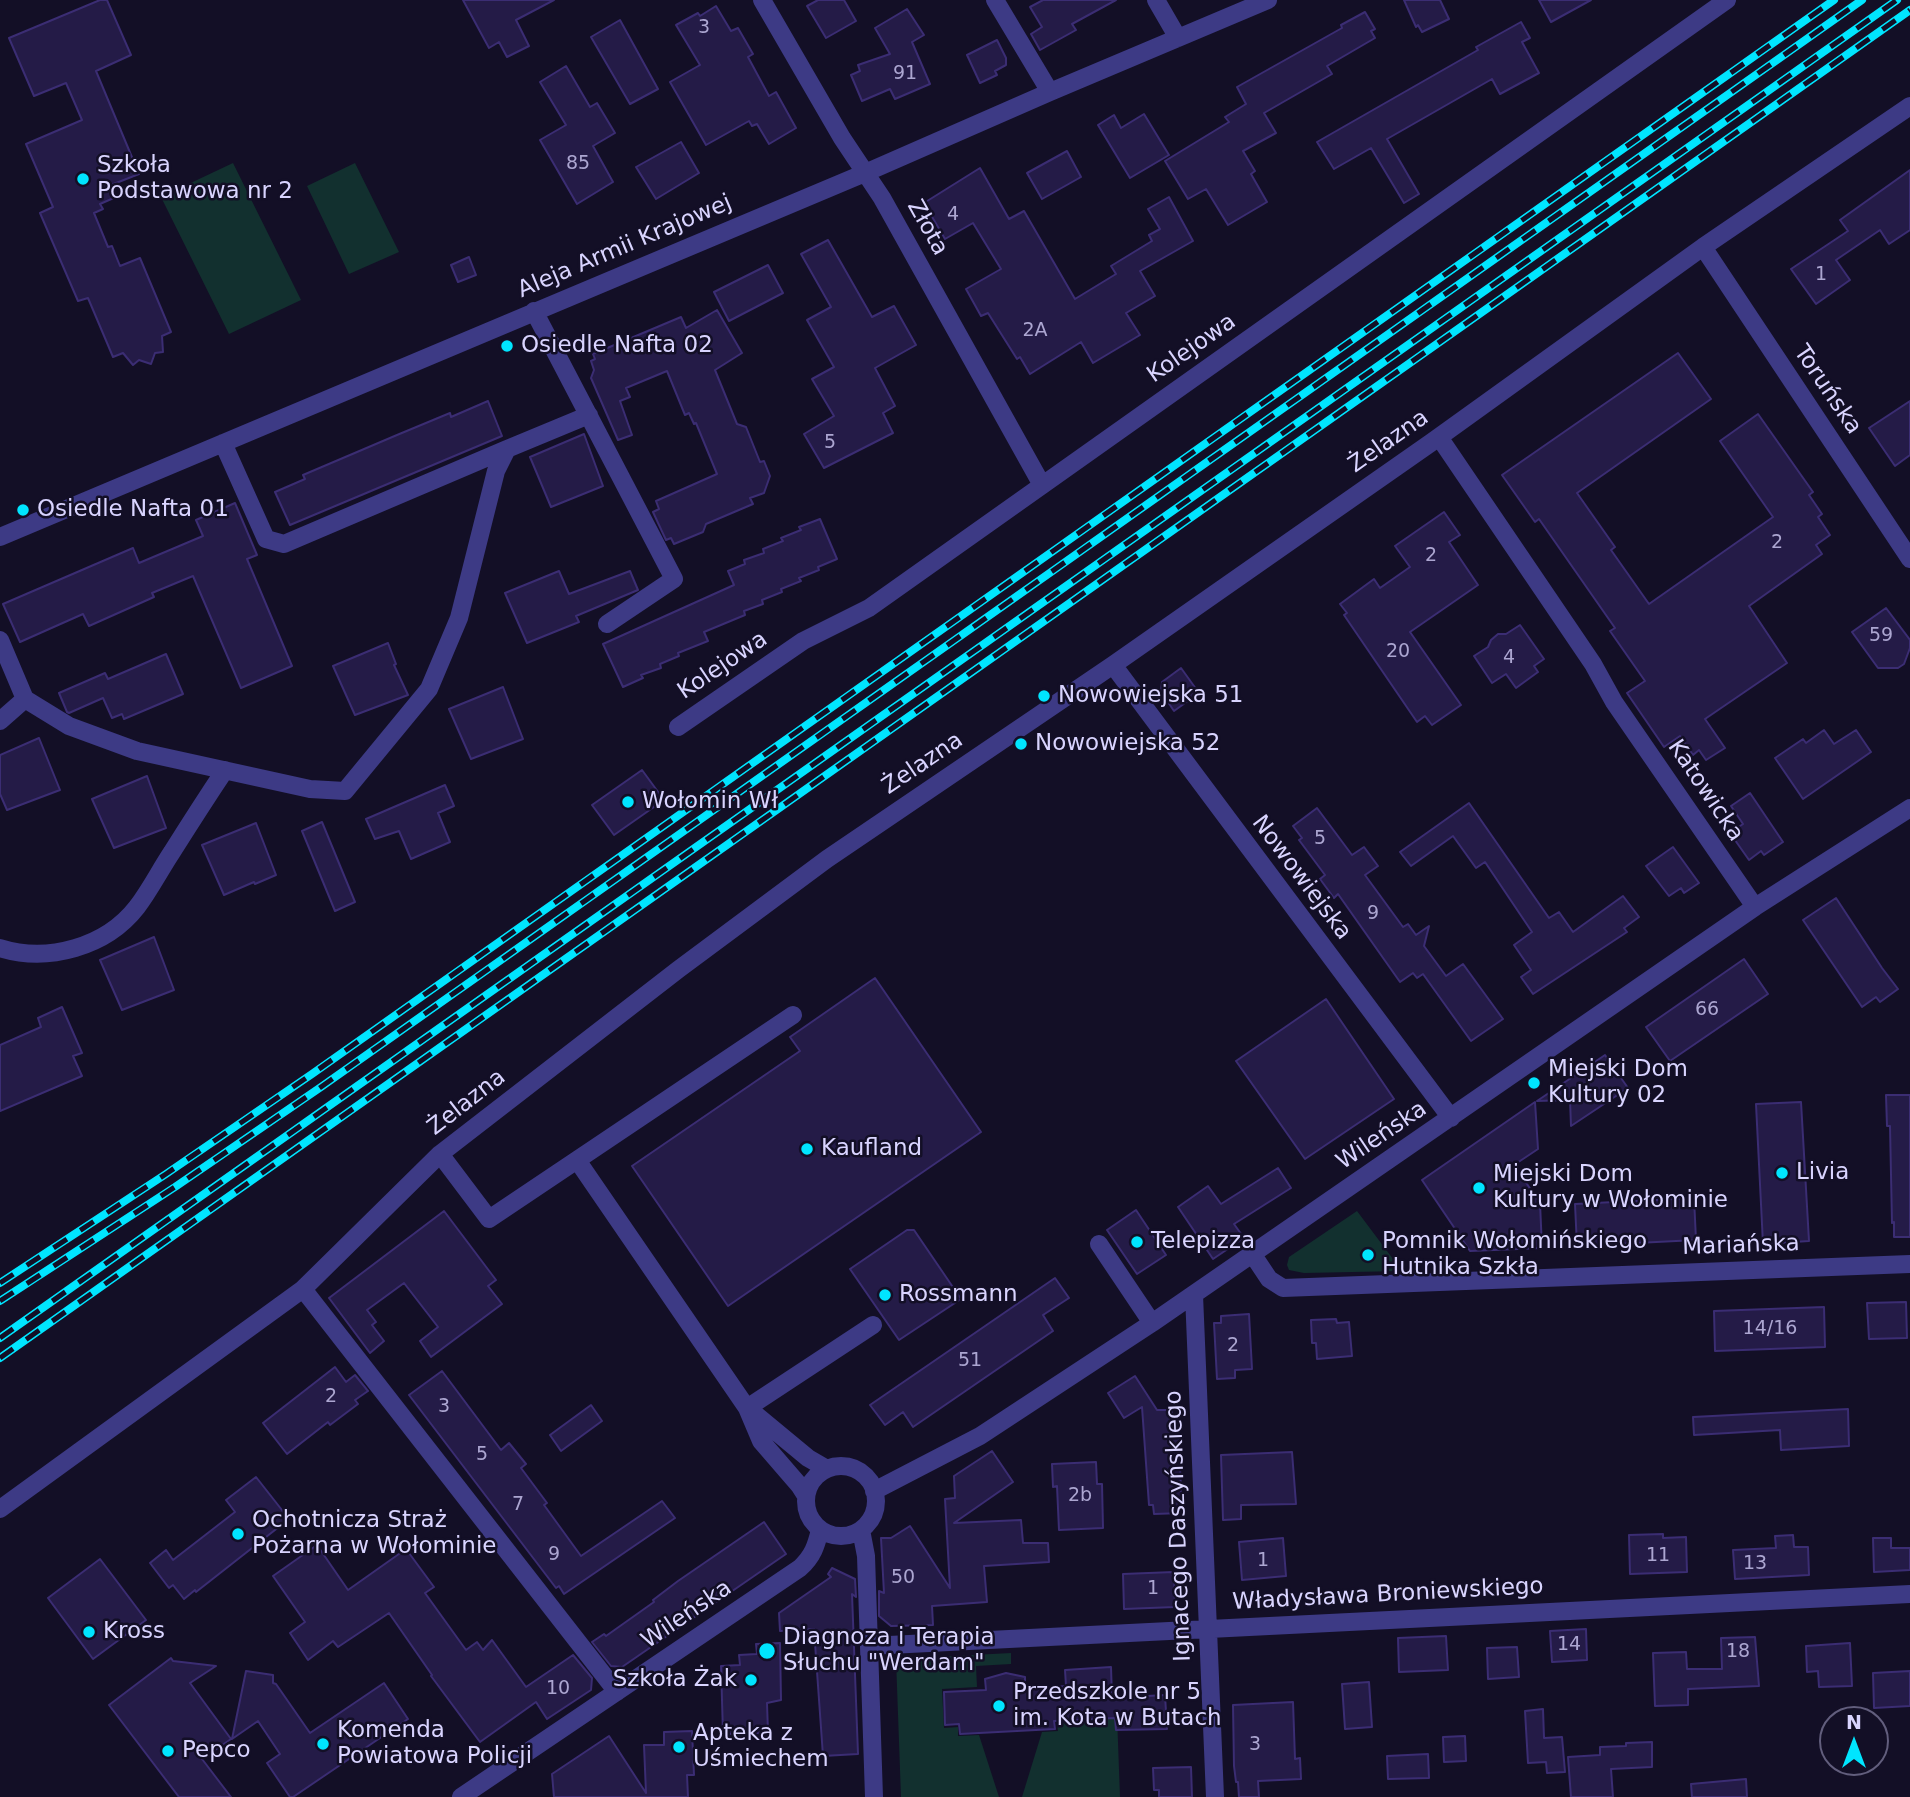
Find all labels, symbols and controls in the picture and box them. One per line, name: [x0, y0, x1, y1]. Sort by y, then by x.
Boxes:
house number: 3: [698, 17, 710, 39]
house number: 91: [893, 63, 917, 85]
place label: Szkoła Podstawowa nr 2: [97, 152, 293, 206]
house number: 85: [566, 153, 590, 175]
marker: Szkoła Podstawowa nr 2: [75, 171, 91, 187]
street label: Aleja Armii Krajowej: [514, 189, 736, 305]
street label: Złota: [901, 195, 953, 261]
house number: 4: [947, 204, 959, 226]
house number: 1: [1815, 264, 1827, 286]
street label: Kolejowa: [1142, 308, 1242, 390]
house number: 2A: [1022, 320, 1048, 342]
place label: Osiedle Nafta 02: [521, 332, 713, 360]
marker: Osiedle Nafta 02: [499, 338, 515, 354]
street label: Toruńska: [1787, 340, 1867, 440]
street label: Żelazna: [1344, 405, 1434, 479]
house number: 5: [824, 432, 836, 454]
place label: Osiedle Nafta 01: [37, 496, 229, 524]
marker: Osiedle Nafta 01: [15, 502, 31, 518]
house number: 2: [1771, 532, 1783, 554]
house number: 2: [1425, 545, 1437, 567]
house number: 59: [1869, 625, 1893, 647]
street label: Kolejowa: [673, 626, 773, 706]
house number: 20: [1386, 641, 1410, 663]
house number: 4: [1503, 647, 1515, 669]
place label: Nowowiejska 51: [1058, 682, 1243, 710]
marker: Nowowiejska 51: [1036, 688, 1052, 704]
street label: Żelazna: [878, 727, 968, 801]
place label: Nowowiejska 52: [1035, 730, 1220, 758]
street label: Katowicka: [1661, 735, 1749, 847]
marker: Nowowiejska 52: [1013, 736, 1029, 752]
place label: Wołomin Wł: [642, 788, 778, 816]
marker: Wołomin Wł: [620, 794, 636, 810]
street label: Nowowiejska: [1245, 810, 1357, 946]
house number: 5: [1314, 828, 1326, 850]
house number: 9: [1367, 903, 1379, 925]
house number: 66: [1695, 999, 1719, 1021]
place label: Miejski Dom Kultury 02: [1548, 1056, 1688, 1110]
street label: Żelazna: [423, 1064, 511, 1142]
marker: Miejski Dom Kultury 02: [1526, 1075, 1542, 1091]
street label: Wileńska: [1332, 1096, 1432, 1176]
place label: Kaufland: [821, 1135, 922, 1163]
marker: Kaufland: [799, 1141, 815, 1157]
place label: Livia: [1796, 1159, 1849, 1187]
place label: Miejski Dom Kultury w Wołominie: [1493, 1161, 1728, 1215]
marker: Livia: [1774, 1165, 1790, 1181]
marker: Miejski Dom Kultury w Wołominie: [1471, 1180, 1487, 1196]
place label: Telepizza: [1151, 1228, 1255, 1256]
place label: Pomnik Wołomińskiego Hutnika Szkła: [1382, 1228, 1647, 1282]
street label: Mariańska: [1682, 1230, 1800, 1262]
marker: Telepizza: [1129, 1234, 1145, 1250]
marker: Pomnik Wołomińskiego Hutnika Szkła: [1360, 1247, 1376, 1263]
place label: Rossmann: [899, 1281, 1018, 1309]
marker: Rossmann: [877, 1287, 893, 1303]
house number: 14/16: [1743, 1318, 1797, 1340]
house number: 2: [1227, 1335, 1239, 1357]
house number: 51: [958, 1350, 982, 1372]
house number: 2: [325, 1386, 337, 1408]
street label: Ignacego Daszyńskiego: [1160, 1390, 1198, 1662]
house number: 3: [438, 1396, 450, 1418]
house number: 5: [476, 1444, 488, 1466]
house number: 2b: [1068, 1485, 1092, 1507]
house number: 7: [512, 1494, 524, 1516]
place label: Ochotnicza Straż Pożarna w Wołominie: [252, 1507, 496, 1561]
marker: Ochotnicza Straż Pożarna w Wołominie: [230, 1526, 246, 1542]
house number: 9: [548, 1544, 560, 1566]
house number: 11: [1646, 1545, 1670, 1567]
house number: 1: [1257, 1550, 1269, 1572]
house number: 13: [1743, 1553, 1767, 1575]
house number: 50: [891, 1567, 915, 1589]
street label: Władysława Broniewskiego: [1232, 1573, 1544, 1617]
street label: Wileńska: [637, 1575, 737, 1655]
house number: 1: [1147, 1578, 1159, 1600]
place label: Kross: [103, 1618, 165, 1646]
marker: Kross: [81, 1624, 97, 1640]
place label: Diagnoza i Terapia Słuchu "Werdam": [783, 1624, 995, 1678]
house number: 14: [1557, 1634, 1581, 1656]
marker: Diagnoza i Terapia Słuchu "Werdam": [757, 1641, 777, 1661]
house number: 18: [1726, 1641, 1750, 1663]
place label: Szkoła Żak: [613, 1666, 737, 1694]
marker: Szkoła Żak: [743, 1672, 759, 1688]
house number: 10: [546, 1678, 570, 1700]
place label: Przedszkole nr 5 im. Kota w Butach: [1013, 1679, 1222, 1733]
marker: Przedszkole nr 5 im. Kota w Butach: [991, 1698, 1007, 1714]
north arrow: [1819, 1706, 1889, 1776]
text: N: [1846, 1711, 1862, 1733]
place label: Komenda Powiatowa Policji: [337, 1717, 532, 1771]
place label: Apteka z Uśmiechem: [693, 1720, 829, 1774]
house number: 3: [1249, 1734, 1261, 1756]
marker: Komenda Powiatowa Policji: [315, 1736, 331, 1752]
place label: Pepco: [182, 1737, 251, 1765]
marker: Apteka z Uśmiechem: [671, 1739, 687, 1755]
marker: Pepco: [160, 1743, 176, 1759]

